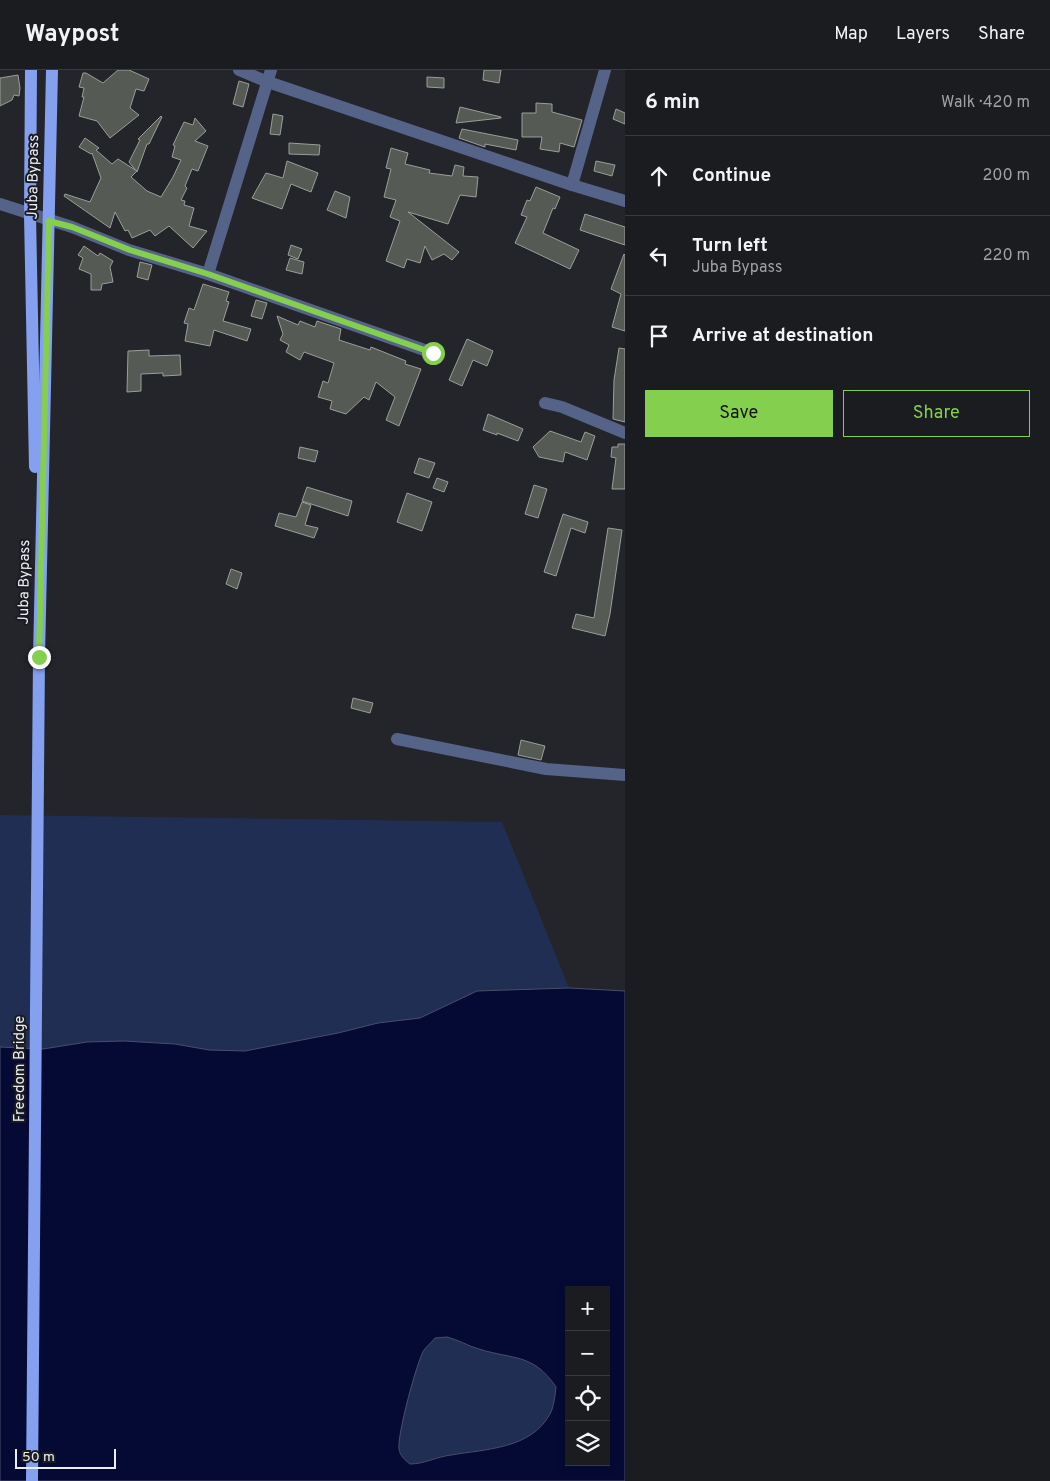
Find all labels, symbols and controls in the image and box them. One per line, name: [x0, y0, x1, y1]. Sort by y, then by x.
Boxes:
text: Waypost: [25, 20, 119, 50]
text: Map: [834, 23, 868, 46]
text: Layers: [896, 23, 950, 46]
text: Share: [978, 23, 1025, 46]
text: 6 min: [645, 89, 700, 116]
text: Walk · 420 m: [941, 93, 1030, 113]
street label: Juba Bypass: [24, 134, 44, 220]
icon: ahead: [645, 162, 673, 190]
text: Continue: [692, 164, 771, 188]
text: 200 m: [982, 166, 1030, 186]
text: Turn left: [692, 234, 768, 258]
icon: left: [645, 242, 673, 270]
text: 220 m: [983, 246, 1030, 266]
text: Juba Bypass: [692, 258, 783, 278]
icon: arrive: [645, 322, 673, 350]
text: Arrive at destination: [692, 324, 873, 348]
route start: [422, 342, 445, 365]
button: Save: [645, 390, 833, 437]
button: Share: [843, 390, 1030, 437]
street label: Juba Bypass: [15, 539, 35, 625]
route end: [28, 646, 51, 669]
street label: Freedom Bridge: [11, 1016, 30, 1122]
map controls: [565, 1286, 610, 1466]
button: +: [565, 1286, 610, 1331]
button: −: [565, 1331, 610, 1376]
button: locate: [565, 1376, 610, 1421]
button: layers: [565, 1421, 610, 1466]
scale bar: [15, 1446, 116, 1469]
text: 50 m: [22, 1449, 55, 1466]

